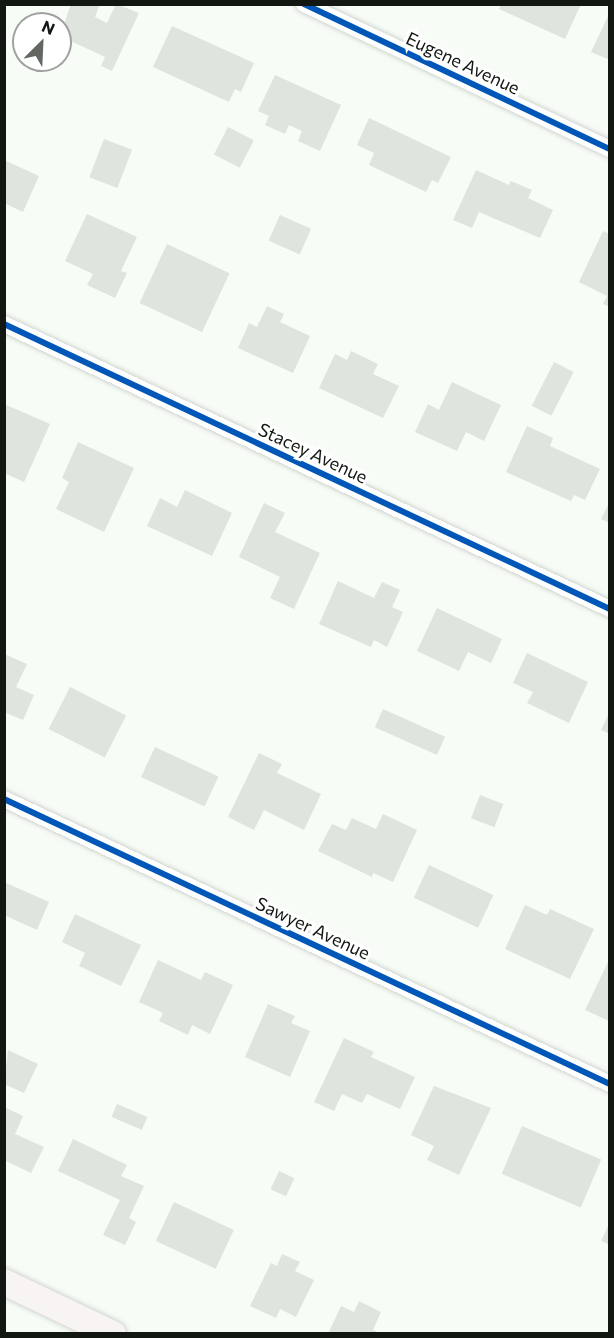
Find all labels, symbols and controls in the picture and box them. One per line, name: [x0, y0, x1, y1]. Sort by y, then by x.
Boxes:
north arrow: [12, 12, 72, 72]
text: N: [39, 16, 58, 38]
street label: Eugene Avenue: [403, 27, 523, 99]
street label: Stacey Avenue: [255, 418, 371, 488]
street label: Sawyer Avenue: [253, 892, 373, 964]

